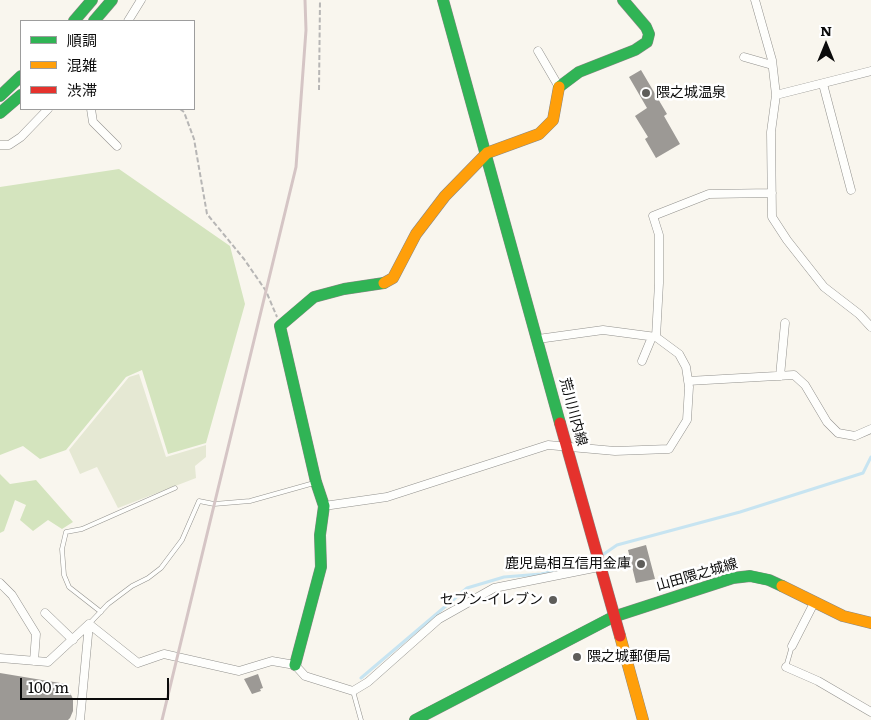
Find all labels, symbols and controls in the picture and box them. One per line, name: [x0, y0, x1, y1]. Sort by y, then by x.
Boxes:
legend: [20, 20, 195, 110]
north arrow: [801, 20, 851, 70]
text: N: [820, 20, 832, 40]
text: 順調: [67, 28, 97, 51]
text: 混雑: [67, 53, 97, 76]
text: 渋滞: [67, 78, 97, 101]
place label: 隈之城温泉: [656, 85, 726, 101]
marker: 隈之城温泉: [640, 87, 652, 99]
street label: 荒川川内線: [556, 376, 590, 448]
street label: 山田隈之城線: [654, 555, 740, 595]
place label: 鹿児島相互信用金庫: [505, 556, 631, 572]
marker: 鹿児島相互信用金庫: [635, 558, 647, 570]
place label: セブン-イレブン: [440, 592, 543, 608]
marker: セブン-イレブン: [547, 594, 559, 606]
place label: 隈之城郵便局: [587, 649, 671, 665]
marker: 隈之城郵便局: [571, 651, 583, 663]
scale bar: [22, 668, 171, 700]
text: 100 m: [28, 675, 69, 698]

